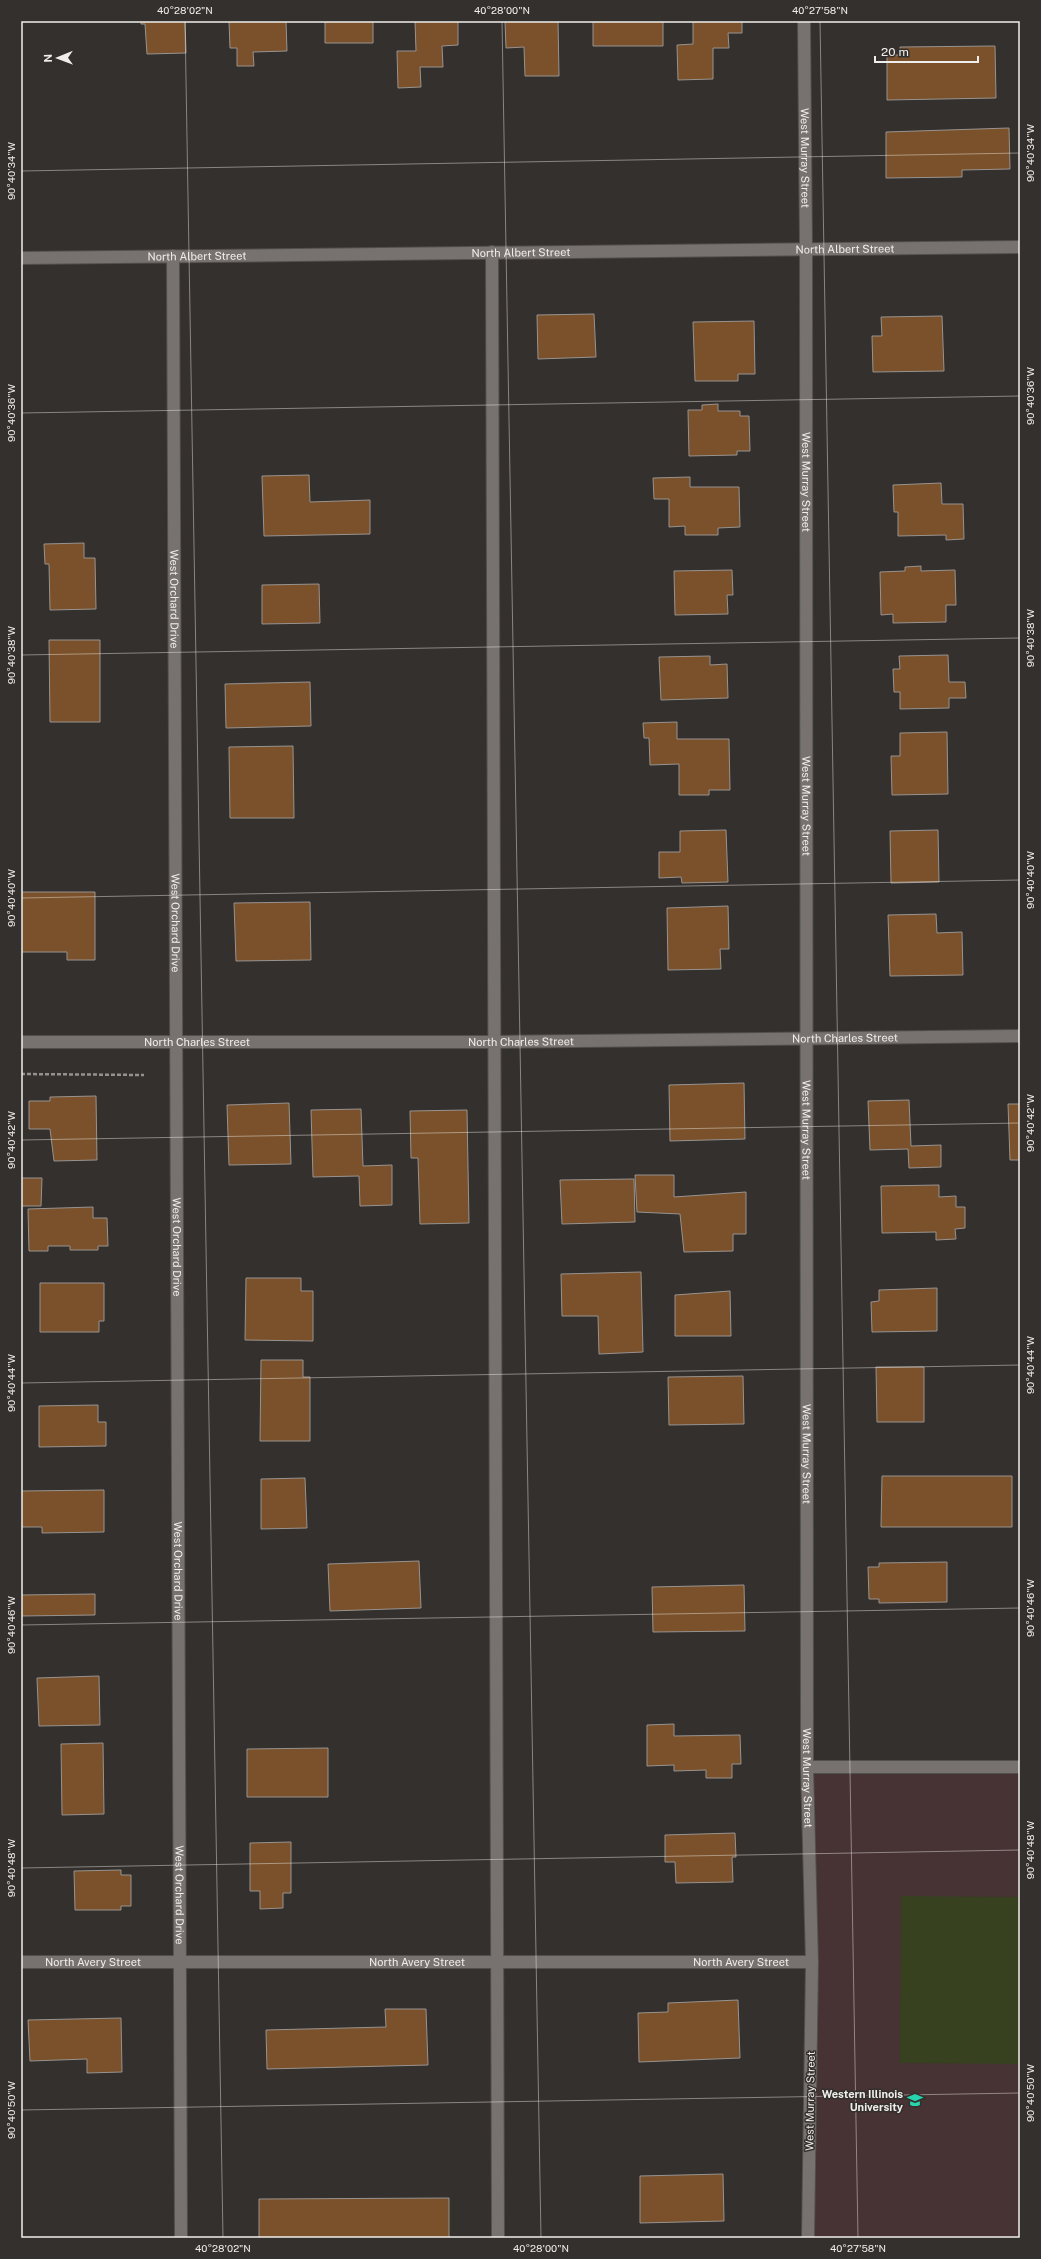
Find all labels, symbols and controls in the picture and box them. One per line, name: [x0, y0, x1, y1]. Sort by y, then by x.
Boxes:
text: 40°28'02"N: [157, 4, 213, 16]
text: 40°28'00"N: [474, 4, 530, 16]
text: 40°27'58"N: [792, 4, 848, 16]
north arrow: [38, 38, 78, 78]
scale bar: [875, 38, 978, 64]
text: 20 m: [881, 45, 909, 59]
text: N: [42, 54, 54, 63]
street label: West Murray Street: [799, 108, 812, 208]
text: 90°40'34"W: [1024, 123, 1036, 182]
text: 90°40'34"W: [5, 141, 17, 200]
street label: North Albert Street: [795, 242, 895, 255]
street label: North Albert Street: [471, 246, 571, 259]
street label: North Albert Street: [147, 250, 247, 263]
text: 90°40'36"W: [1024, 367, 1036, 425]
text: 90°40'36"W: [5, 384, 17, 442]
street label: West Murray Street: [800, 432, 812, 532]
street label: West Orchard Drive: [168, 549, 181, 649]
text: 90°40'38"W: [1024, 608, 1036, 667]
text: 90°40'38"W: [5, 625, 17, 684]
street label: West Murray Street: [800, 756, 812, 856]
text: 90°40'40"W: [1024, 851, 1036, 909]
text: 90°40'40"W: [5, 869, 17, 927]
street label: West Orchard Drive: [169, 873, 182, 973]
street label: North Charles Street: [792, 1031, 898, 1045]
street label: North Charles Street: [468, 1035, 574, 1048]
street label: North Charles Street: [144, 1036, 250, 1048]
street label: West Murray Street: [801, 1080, 813, 1180]
text: 90°40'42"W: [1024, 1094, 1036, 1152]
text: 90°40'42"W: [5, 1111, 17, 1169]
street label: West Orchard Drive: [171, 1197, 183, 1297]
text: 90°40'44"W: [1024, 1335, 1036, 1394]
text: 90°40'44"W: [5, 1353, 17, 1412]
street label: West Murray Street: [801, 1404, 813, 1504]
street label: West Orchard Drive: [172, 1521, 185, 1621]
text: 90°40'46"W: [1024, 1578, 1036, 1637]
text: 90°40'46"W: [5, 1595, 17, 1654]
street label: West Murray Street: [801, 1728, 815, 1828]
text: 90°40'48"W: [1024, 1820, 1036, 1879]
text: 90°40'48"W: [5, 1838, 17, 1897]
street label: West Orchard Drive: [173, 1845, 186, 1945]
street label: North Avery Street: [45, 1956, 141, 1968]
street label: North Avery Street: [369, 1956, 465, 1968]
street label: North Avery Street: [693, 1956, 789, 1968]
street label: West Murray Street: [803, 2051, 817, 2151]
text: 90°40'50"W: [1024, 2063, 1036, 2122]
text: 90°40'50"W: [5, 2080, 17, 2139]
place label: Western Illinois University: [822, 2088, 904, 2113]
school or university icon: Western Illinois University: [906, 2091, 924, 2109]
text: 40°28'02"N: [195, 2242, 251, 2254]
text: 40°28'00"N: [513, 2242, 569, 2254]
text: 40°27'58"N: [830, 2242, 886, 2254]

